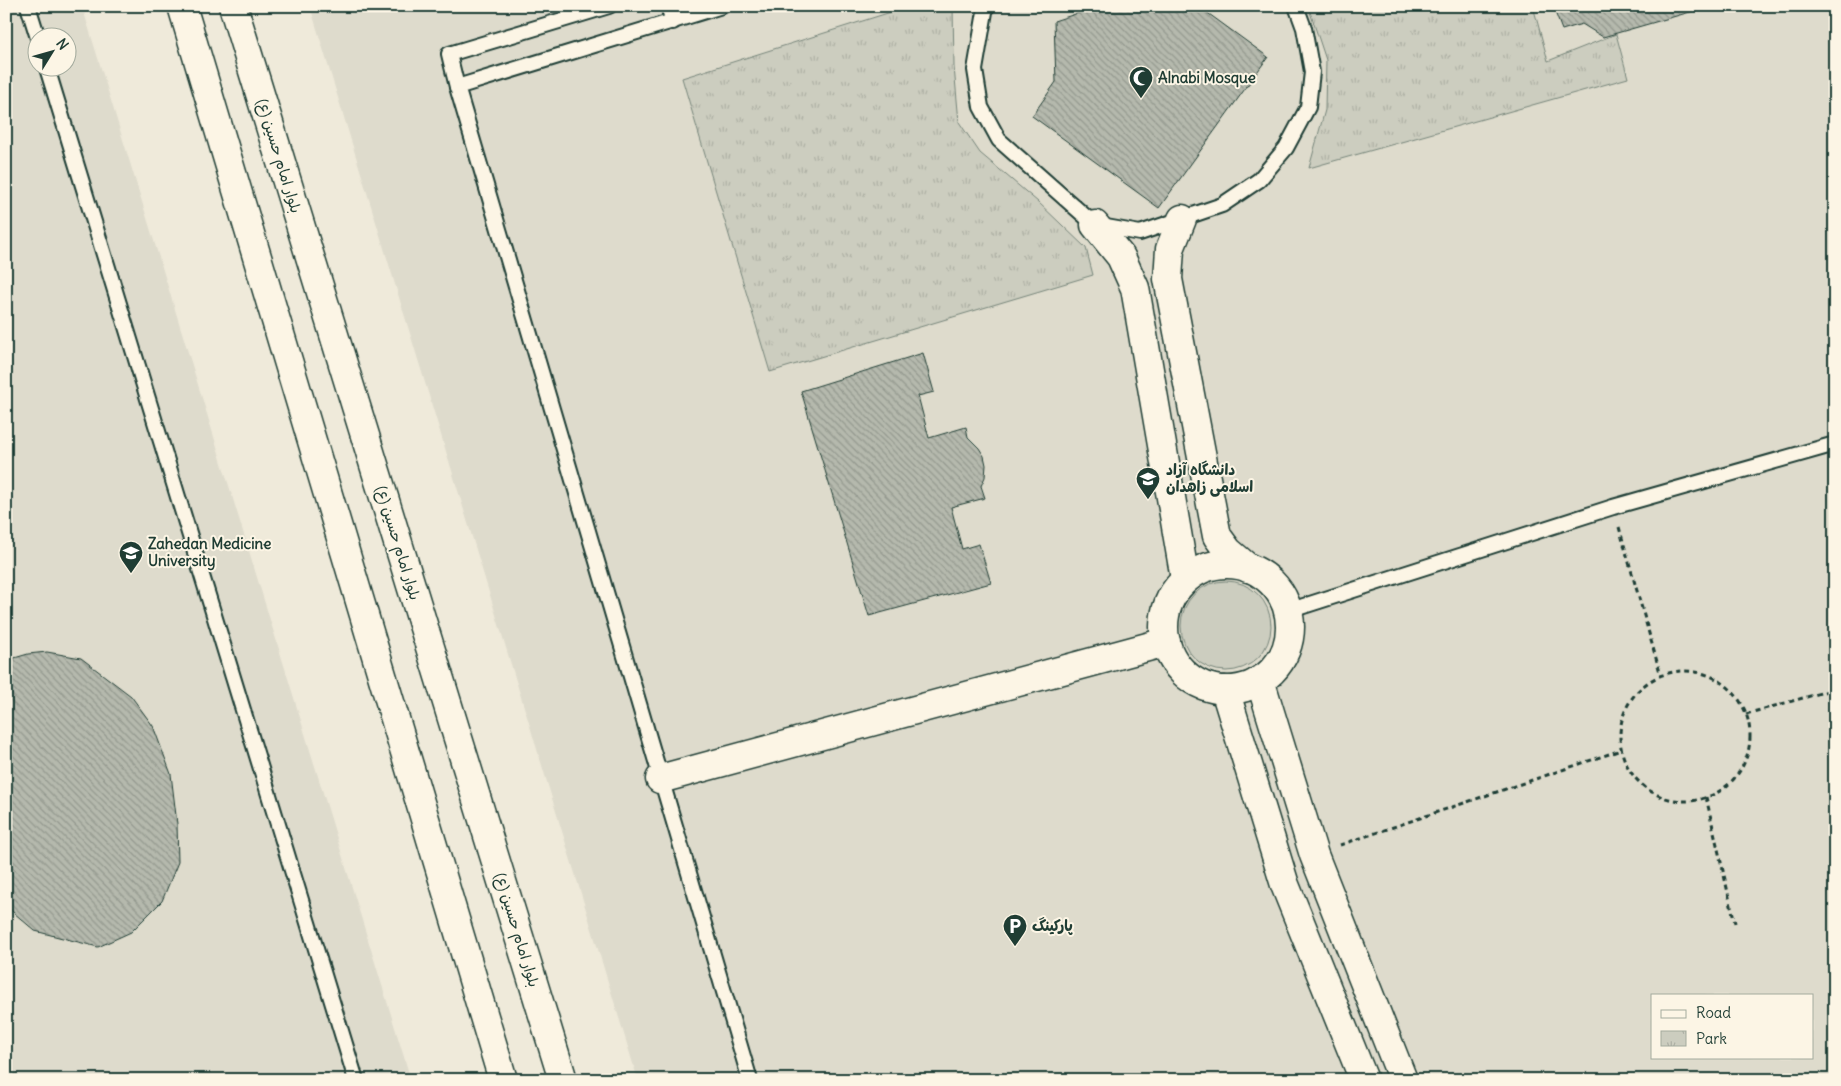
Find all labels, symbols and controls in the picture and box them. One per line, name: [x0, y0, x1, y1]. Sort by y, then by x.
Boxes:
north arrow: [28, 28, 78, 78]
text: N: [52, 35, 72, 53]
mosque icon: Alnabi Mosque: [1128, 65, 1154, 99]
place label: Alnabi Mosque: [1158, 68, 1256, 88]
street label: بلوار امام حسین (ع): [251, 96, 306, 216]
place label: دانشگاه آزاد اسلامی زاهدان: [1166, 460, 1253, 497]
school or university icon: دانشگاه آزاد اسلامی زاهدان: [1135, 466, 1161, 500]
street label: بلوار امام حسین (ع): [370, 483, 425, 603]
place label: Zahedan Medicine University: [148, 534, 271, 571]
school or university icon: Zahedan Medicine University: [118, 540, 144, 574]
street label: بلوار امام حسین (ع): [489, 870, 544, 990]
parking icon: پارکینگ: [1002, 913, 1028, 947]
place label: پارکینگ: [1032, 916, 1074, 935]
legend: [1651, 994, 1814, 1058]
text: Road: [1696, 1003, 1731, 1022]
text: Park: [1696, 1029, 1727, 1048]

